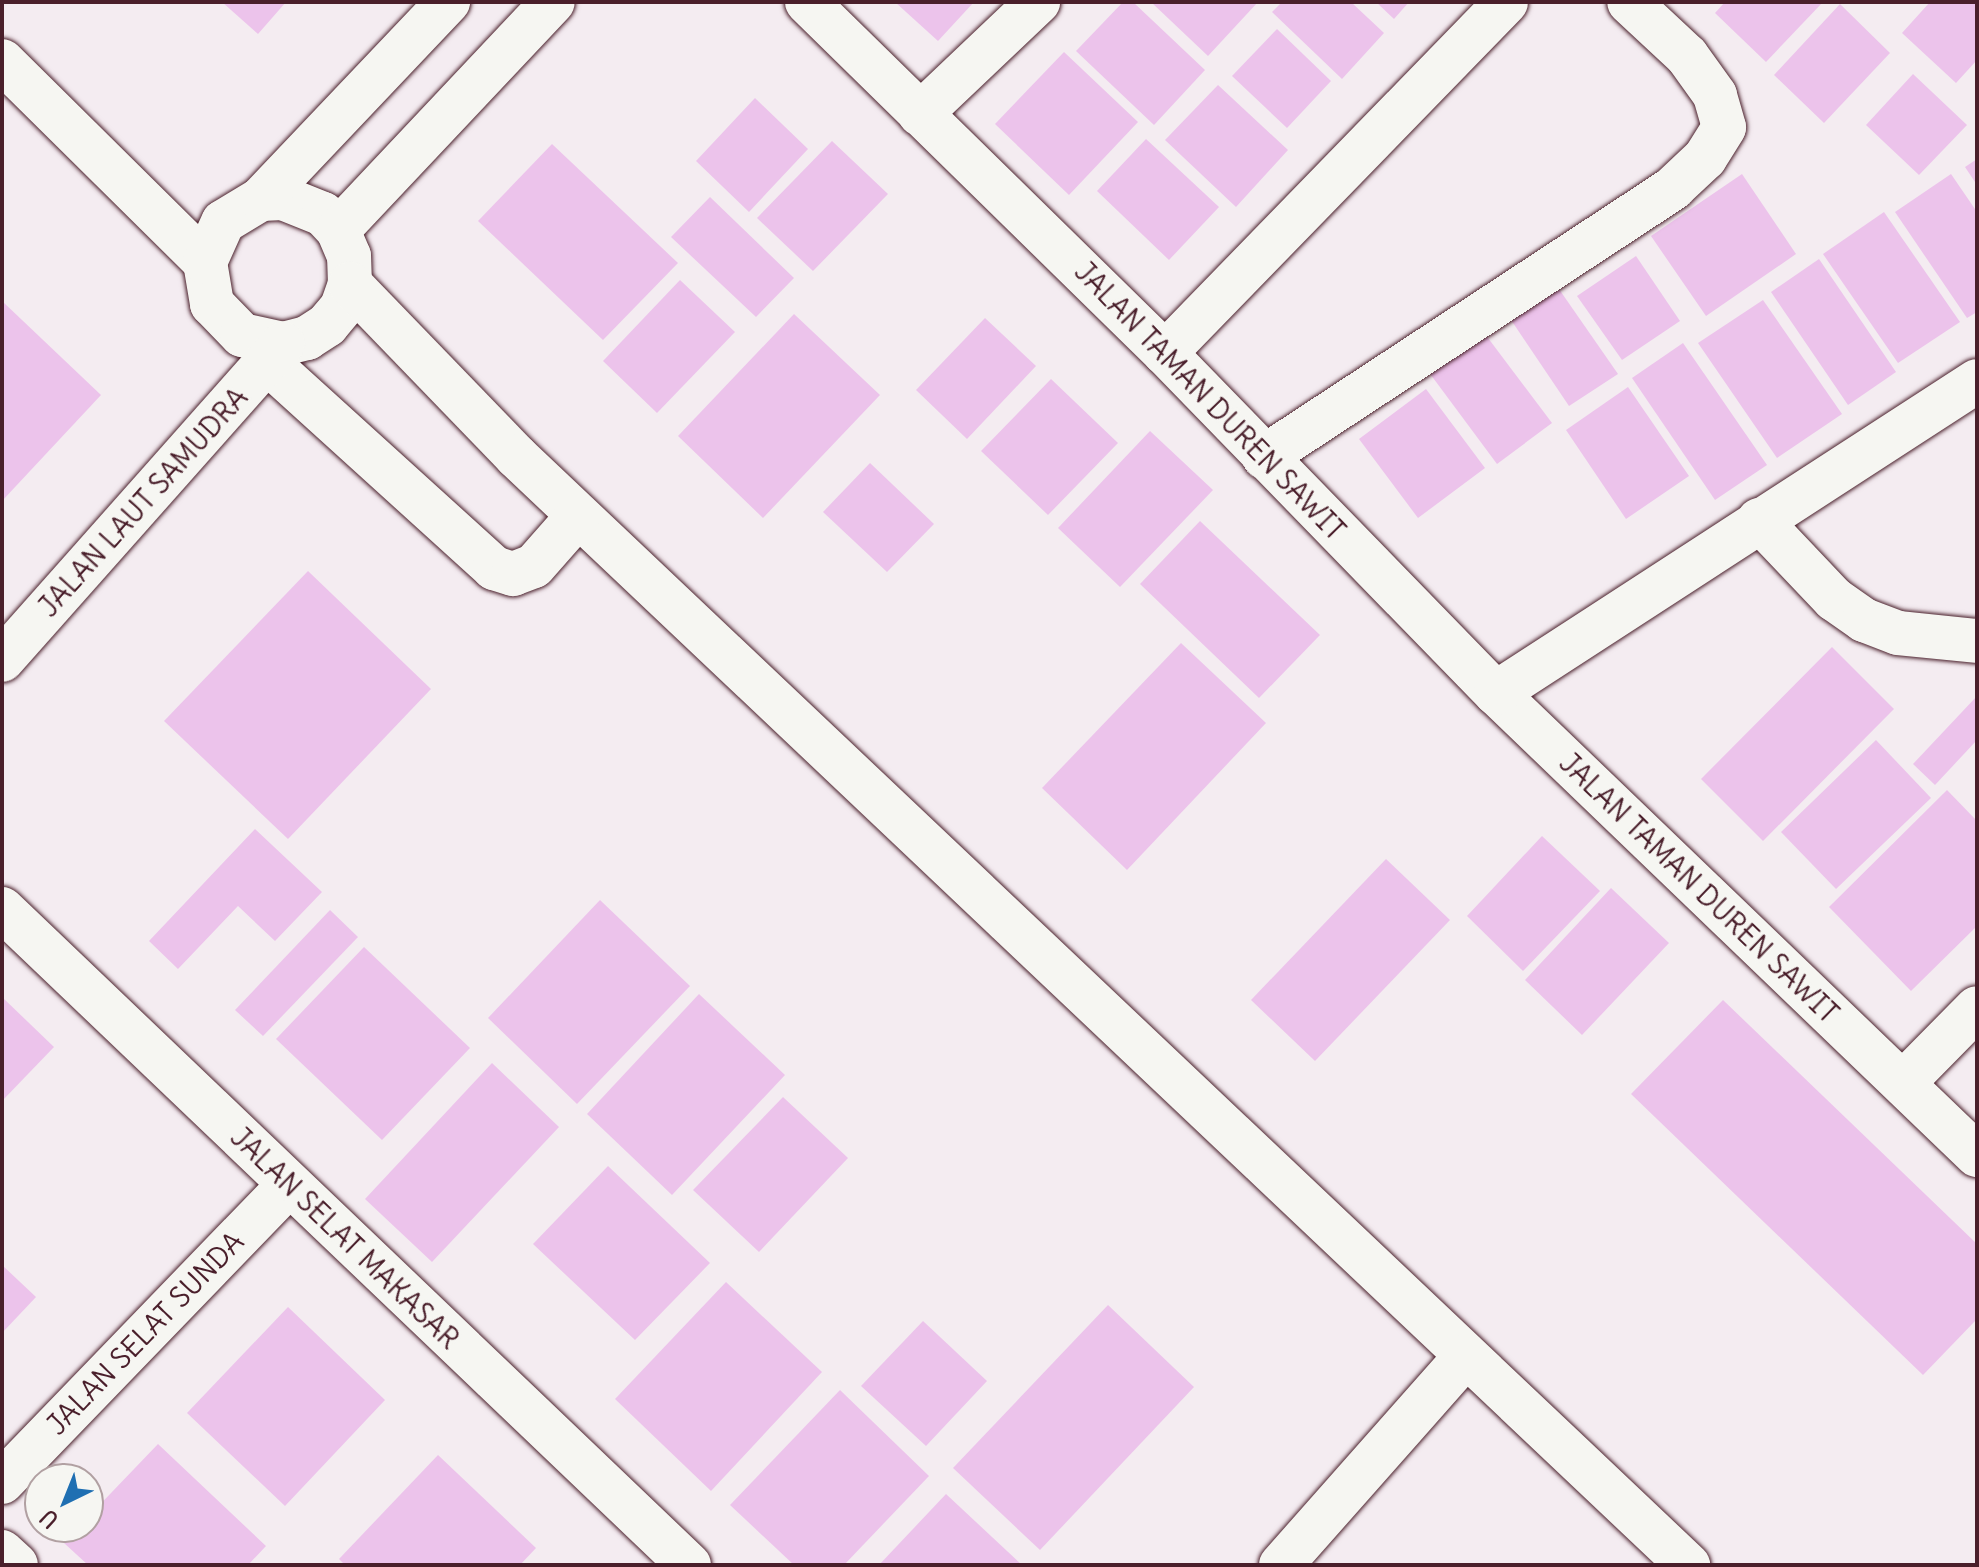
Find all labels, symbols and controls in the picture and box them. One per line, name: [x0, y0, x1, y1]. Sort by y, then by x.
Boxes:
street label: JALAN TAMAN DUREN SAWIT: [1068, 255, 1352, 547]
street label: JALAN LAUT SAMUDRA: [31, 381, 255, 623]
street label: JALAN TAMAN DUREN SAWIT: [1553, 746, 1845, 1030]
street label: JALAN SELAT MAKASAR: [224, 1120, 466, 1356]
street label: JALAN SELAT SUNDA: [40, 1225, 250, 1441]
north arrow: [24, 1463, 104, 1543]
text: U: [34, 1504, 64, 1534]

